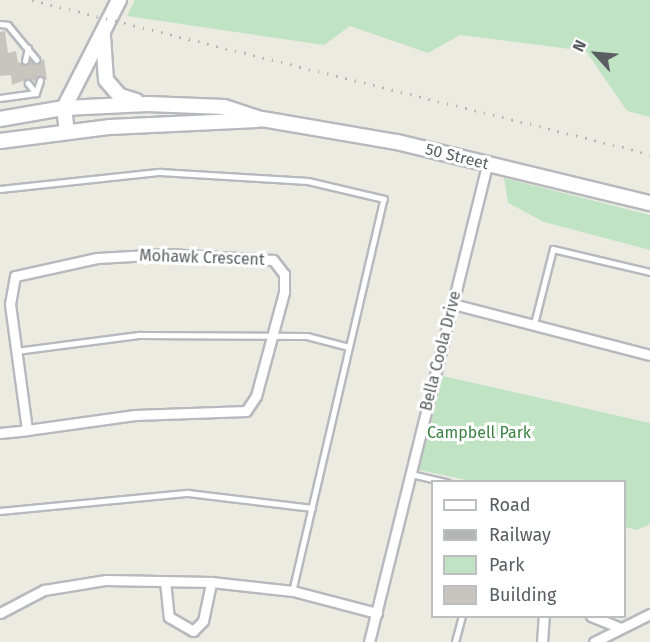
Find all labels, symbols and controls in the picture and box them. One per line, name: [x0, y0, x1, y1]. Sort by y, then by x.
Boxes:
north arrow: [566, 24, 626, 84]
text: N: [569, 37, 590, 55]
street label: 50 Street: [423, 140, 491, 174]
street label: Mohawk Crescent: [139, 246, 265, 270]
street label: Bella Coola Drive: [417, 289, 465, 413]
park label: Campbell Park: [427, 423, 531, 443]
legend: [431, 480, 626, 618]
text: Road: [489, 494, 531, 516]
text: Railway: [489, 524, 551, 546]
text: Park: [489, 554, 524, 576]
text: Building: [489, 584, 556, 606]

